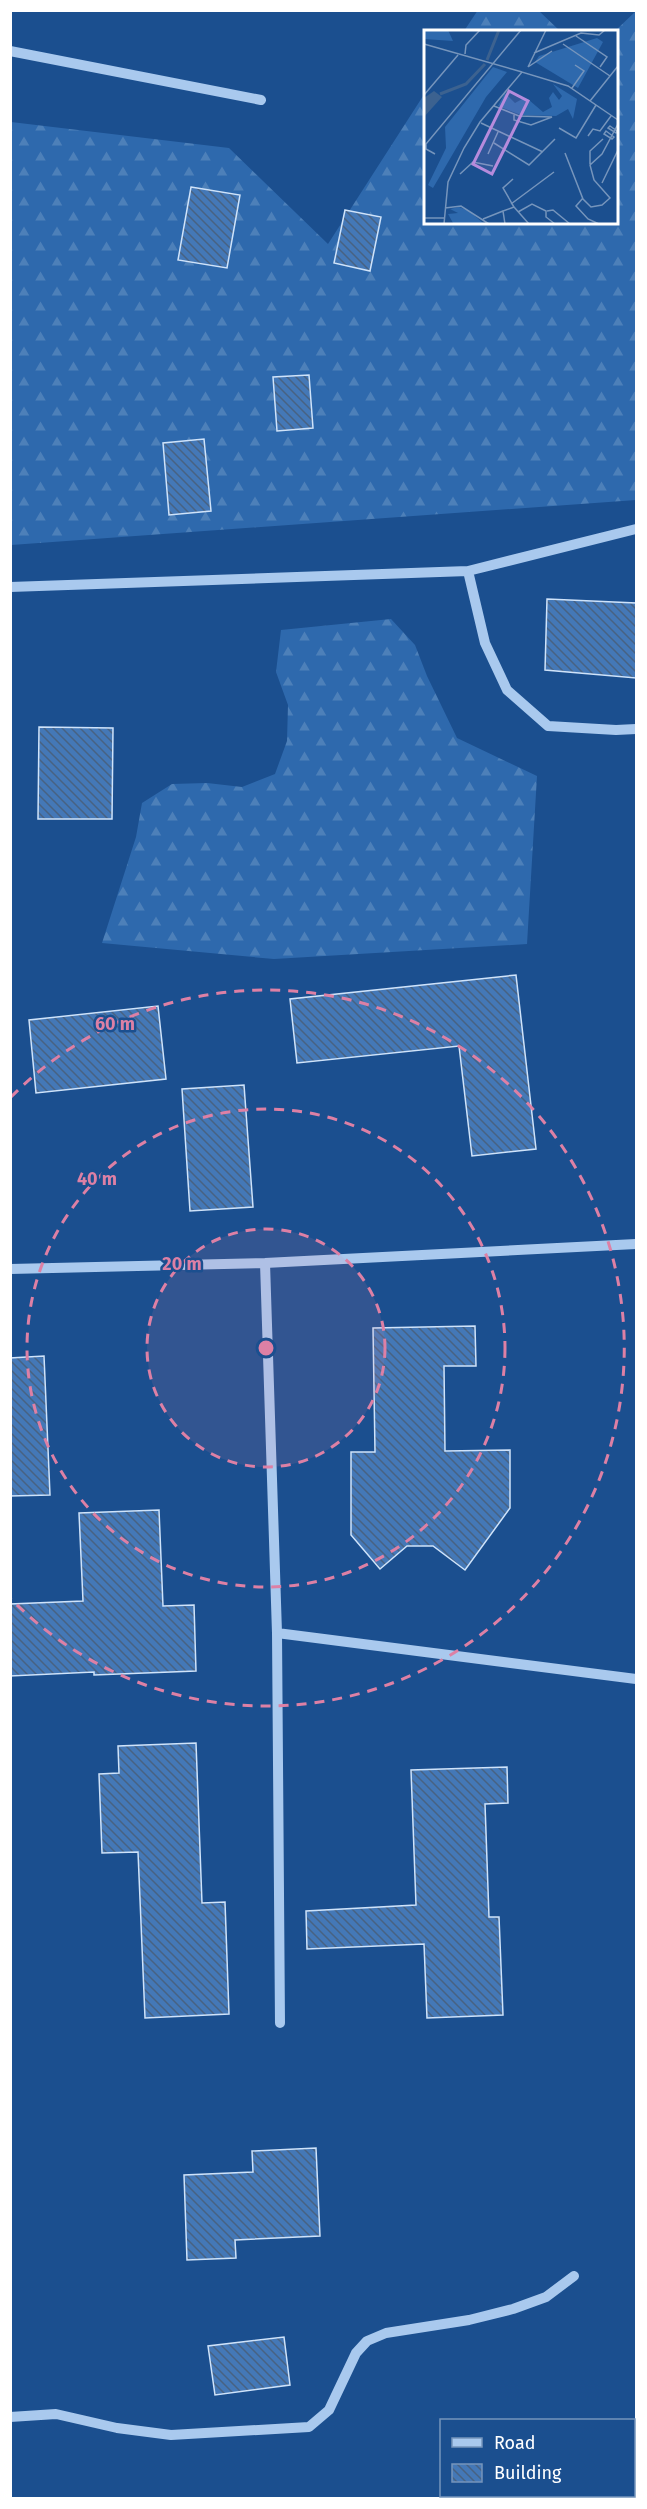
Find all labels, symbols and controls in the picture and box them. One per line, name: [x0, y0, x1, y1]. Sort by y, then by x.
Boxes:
inset map: [424, 30, 617, 224]
text: 60 m: [95, 1013, 135, 1035]
text: 40 m: [77, 1168, 117, 1190]
text: 20 m: [162, 1253, 202, 1275]
centre of rings: [256, 1338, 276, 1358]
legend: [440, 2419, 635, 2497]
text: Road: [494, 2432, 536, 2454]
text: Building: [494, 2462, 562, 2484]

